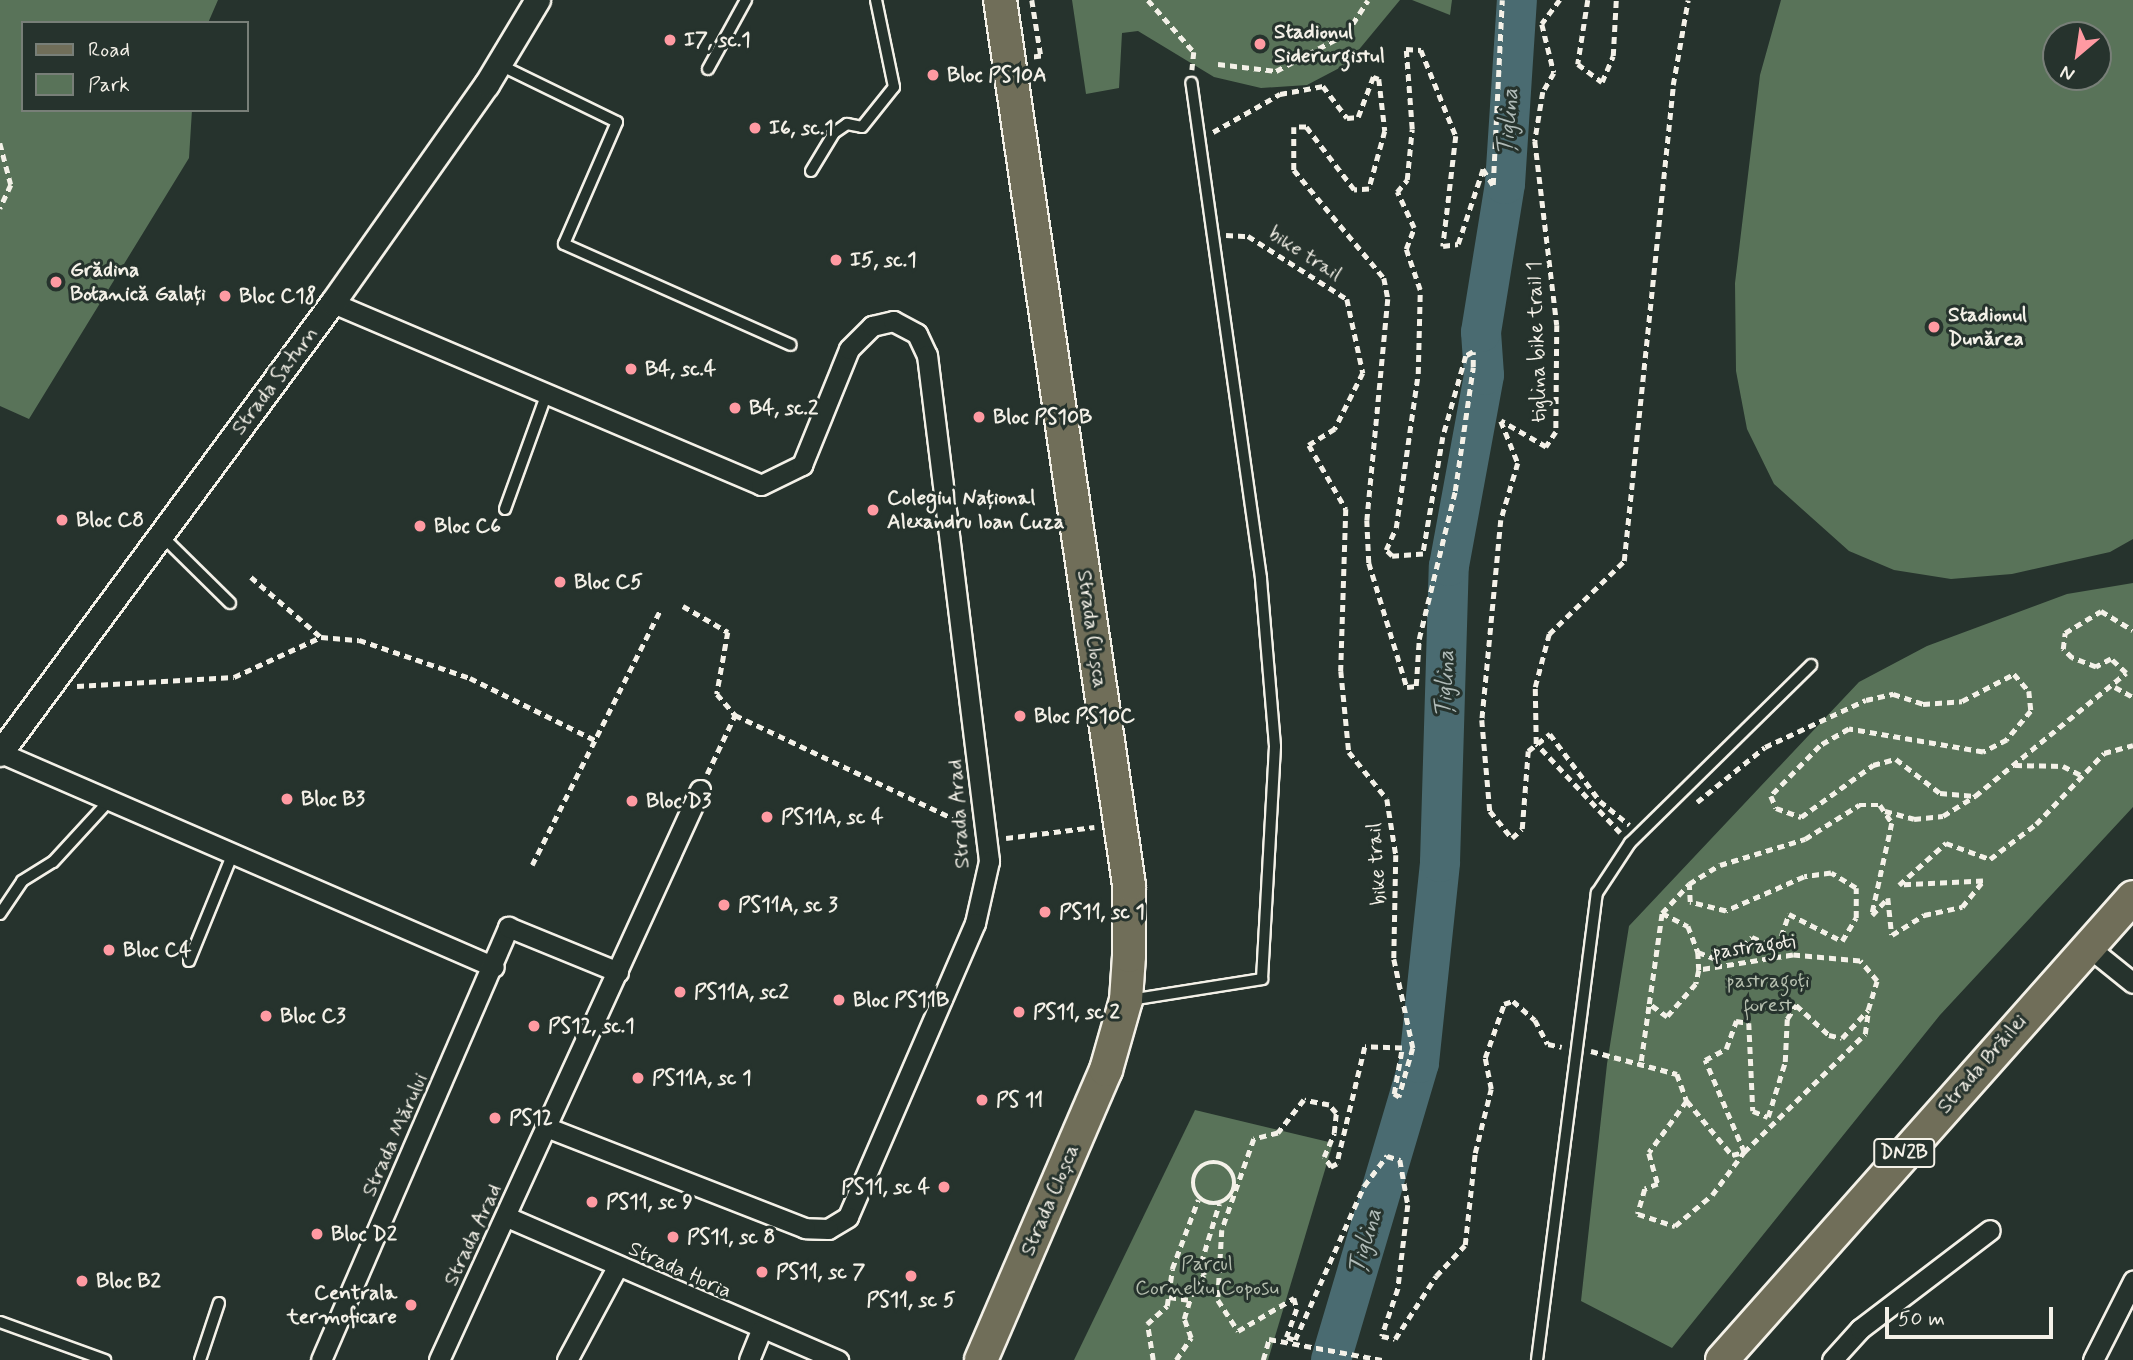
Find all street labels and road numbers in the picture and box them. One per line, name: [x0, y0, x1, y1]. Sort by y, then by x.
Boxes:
street label: bike trail: [1263, 221, 1347, 287]
street label: tiglina bike trail 1: [1522, 262, 1552, 422]
street label: Strada Saturn: [226, 322, 324, 440]
street label: Strada Cloșca: [1071, 566, 1113, 692]
street label: Strada Arad: [943, 759, 975, 869]
street label: bike trail: [1362, 822, 1392, 906]
street label: pastragoti: [1711, 929, 1797, 965]
street label: Strada Brăilei: [1932, 1009, 2032, 1119]
street label: Strada Mărului: [357, 1070, 433, 1200]
street label: Strada Cloșca: [1014, 1138, 1086, 1262]
road number: DN2B: [1872, 1138, 1936, 1168]
street label: Strada Arad: [439, 1181, 507, 1289]
street label: Strada Horia: [623, 1235, 737, 1305]

